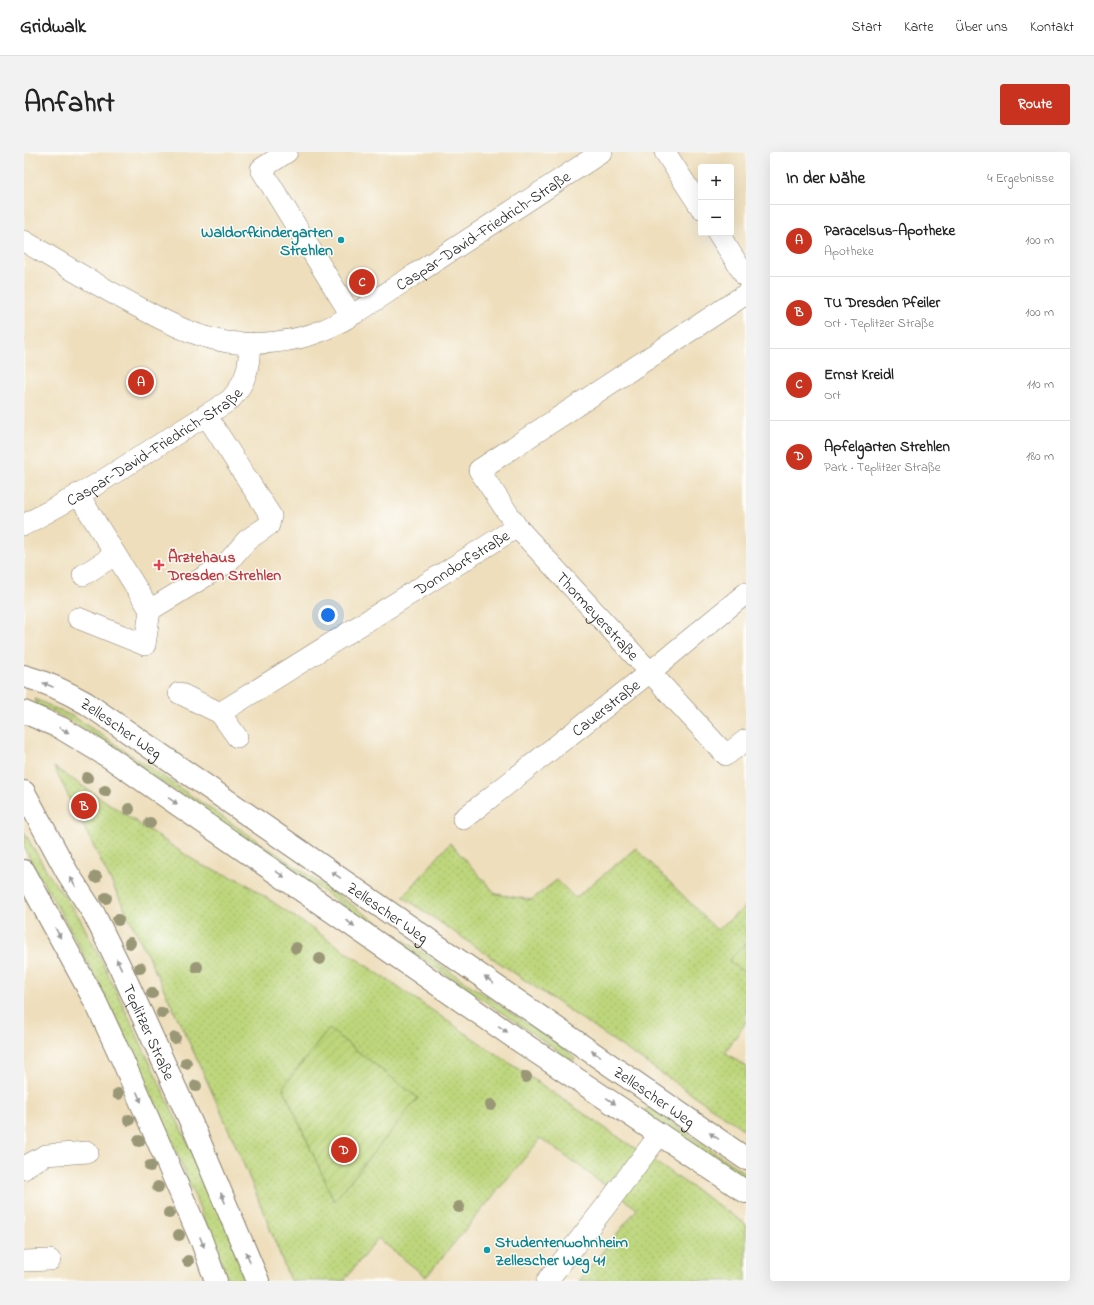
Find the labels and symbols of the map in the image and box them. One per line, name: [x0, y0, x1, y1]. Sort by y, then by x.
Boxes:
street label: Caspar-David-Friedrich-Straße: [391, 165, 577, 298]
place label: Waldorfkindergarten Strehlen: [201, 221, 333, 263]
marker: Waldorfkindergarten Strehlen: [336, 235, 346, 245]
pin: C: [349, 267, 375, 297]
pin: A: [128, 367, 154, 397]
street label: Caspar-David-Friedrich-Straße: [62, 383, 250, 513]
street label: Donndorfstraße: [409, 524, 516, 603]
place label: Ärztehaus Dresden Strehlen: [167, 546, 281, 588]
marker: Ärztehaus Dresden Strehlen: [153, 559, 165, 571]
street label: Thormeyerstraße: [549, 567, 644, 667]
your location: [318, 605, 338, 625]
street label: Cauerstraße: [567, 674, 647, 743]
one-way arrow: [42, 681, 54, 688]
street label: Zellescher Weg: [75, 692, 166, 766]
one-way arrow: [58, 726, 70, 733]
pin: B: [71, 791, 97, 821]
one-way arrow: [167, 797, 178, 804]
one-way arrow: [274, 870, 285, 878]
one-way arrow: [330, 871, 341, 879]
one-way arrow: [69, 876, 77, 887]
street label: Zellescher Weg: [341, 877, 433, 950]
one-way arrow: [345, 919, 355, 927]
one-way arrow: [54, 927, 61, 939]
one-way arrow: [115, 959, 122, 970]
one-way arrow: [484, 976, 494, 984]
street label: Teplitzer Straße: [115, 981, 181, 1085]
one-way arrow: [498, 1025, 508, 1033]
one-way arrow: [590, 1050, 601, 1058]
street label: Zellescher Weg: [608, 1061, 699, 1134]
one-way arrow: [136, 1091, 142, 1102]
one-way arrow: [606, 1097, 617, 1105]
one-way arrow: [709, 1132, 719, 1140]
pin: D: [331, 1135, 357, 1165]
one-way arrow: [220, 1191, 226, 1203]
place label: Studentenwohnheim Zellescher Weg 41: [495, 1231, 629, 1274]
one-way arrow: [199, 1236, 205, 1247]
marker: Studentenwohnheim Zellescher Weg 41: [482, 1245, 492, 1255]
one-way arrow: [245, 1252, 251, 1263]

